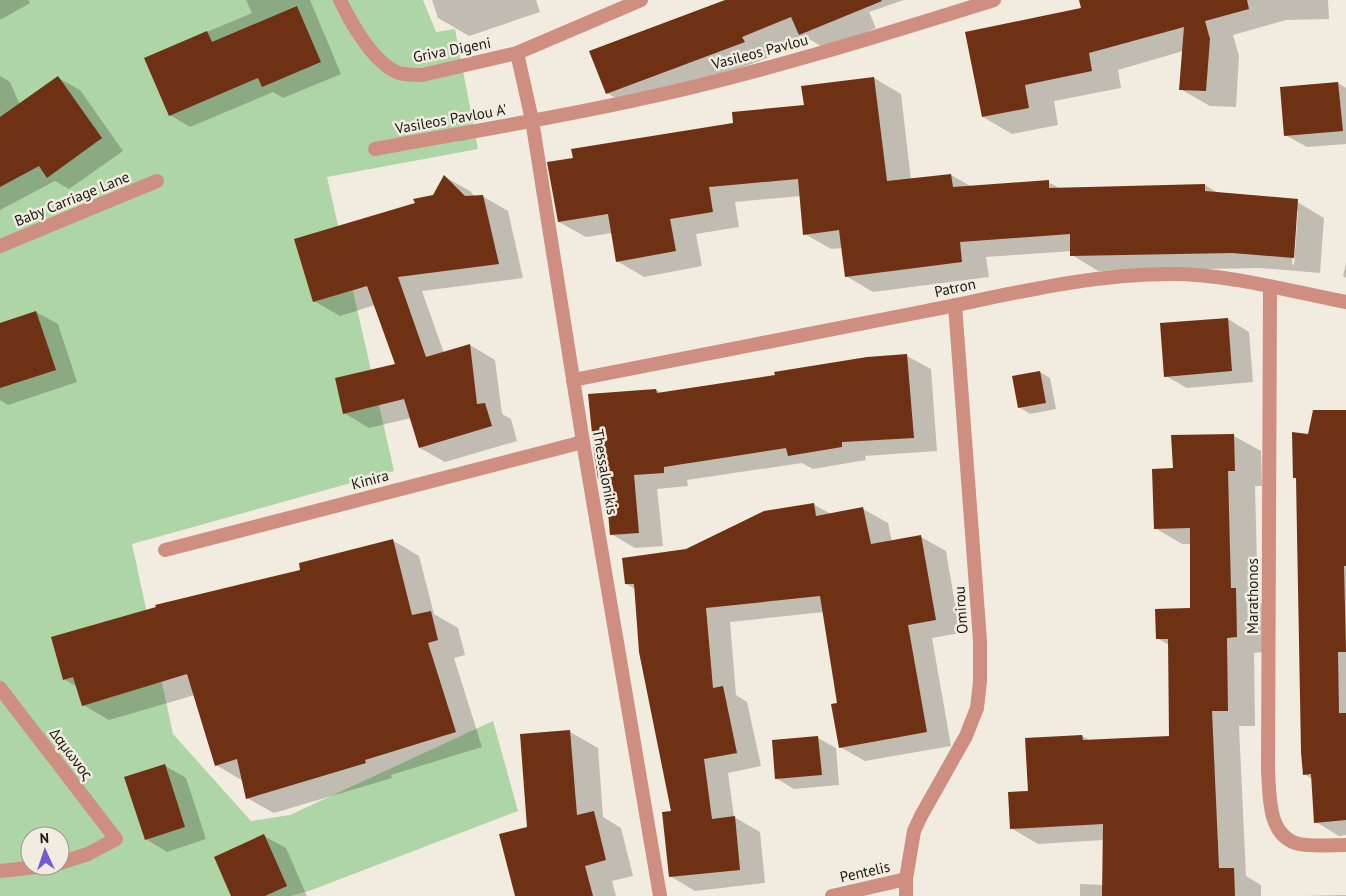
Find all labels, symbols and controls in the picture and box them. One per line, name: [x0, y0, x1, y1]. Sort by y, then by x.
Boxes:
street label: Vasileos Pavlou: [709, 30, 810, 74]
street label: Griva Digeni: [411, 33, 492, 66]
street label: Vasileos Pavlou A': [393, 99, 508, 138]
street label: Baby Carriage Lane: [12, 167, 132, 230]
street label: Patron: [933, 274, 977, 301]
street label: Thessalonikis: [589, 428, 622, 516]
street label: Kinira: [349, 465, 391, 494]
street label: Marathonos: [1243, 558, 1262, 634]
street label: Omirou: [949, 586, 972, 634]
street label: Δαμωνος: [46, 724, 97, 783]
north arrow: [20, 826, 70, 876]
text: N: [39, 829, 49, 847]
street label: Pentelis: [838, 857, 892, 886]

